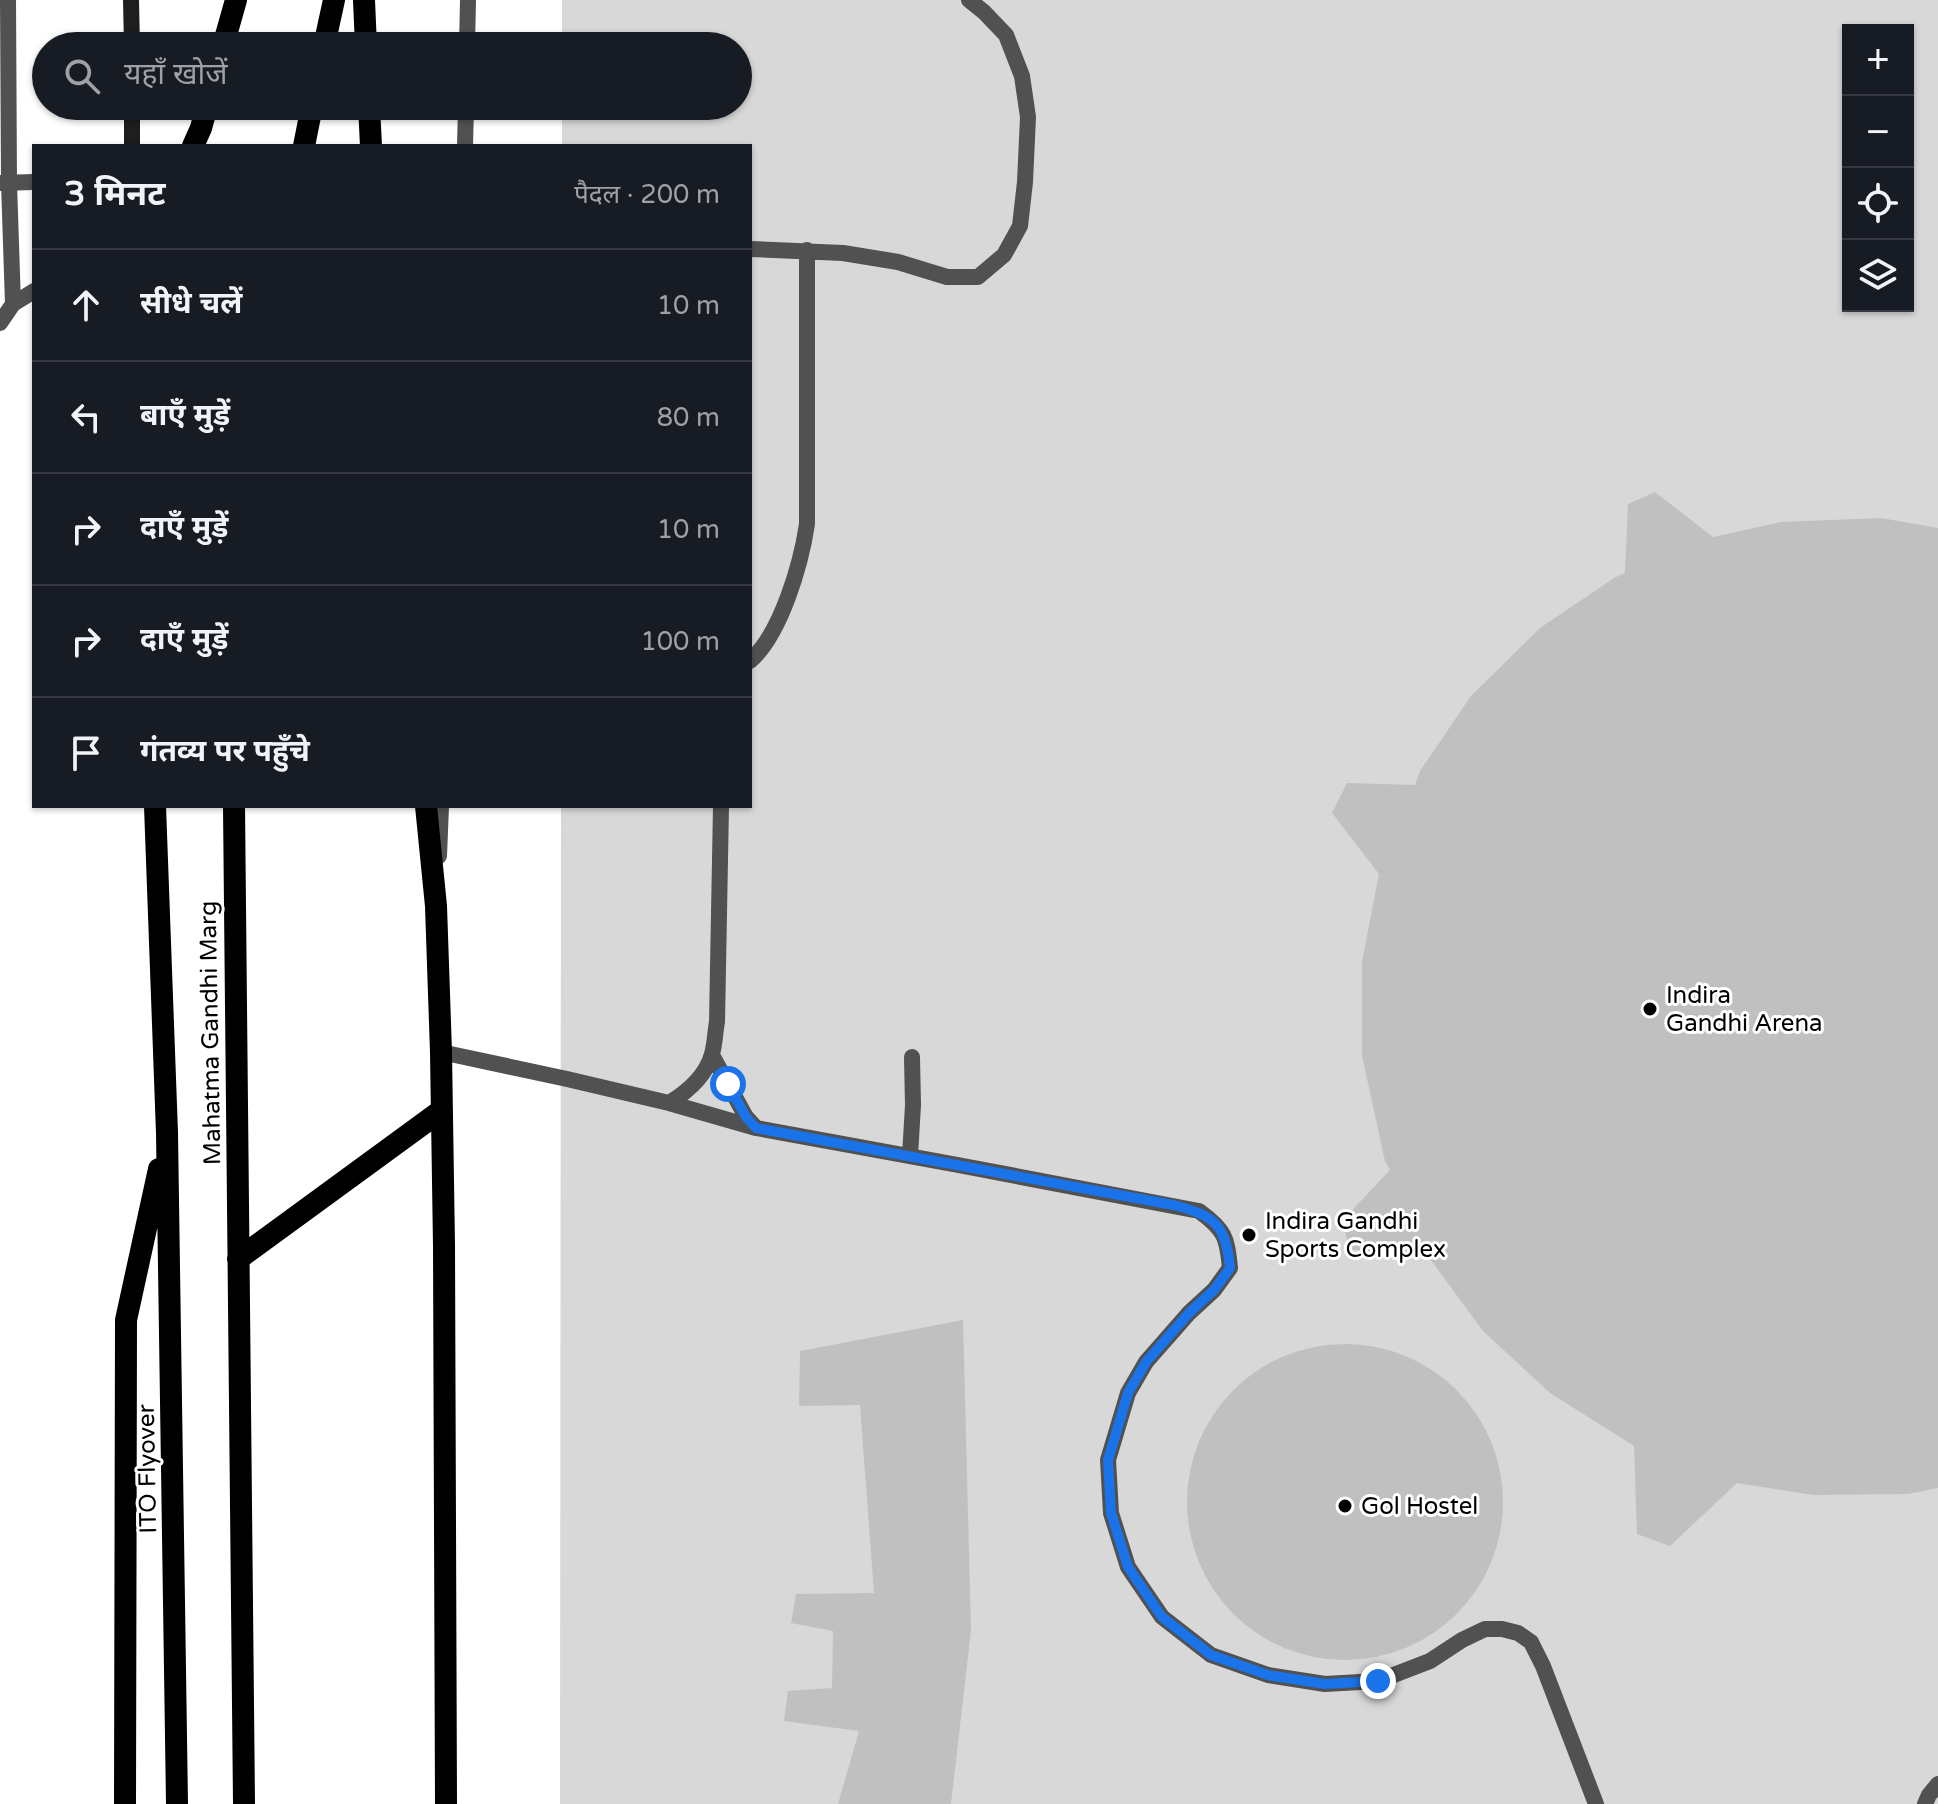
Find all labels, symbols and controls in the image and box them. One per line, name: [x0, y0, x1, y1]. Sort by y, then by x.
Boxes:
map controls: [1842, 24, 1914, 312]
button: +: [1842, 24, 1914, 96]
search box: [32, 32, 752, 120]
icon: search: [60, 54, 104, 98]
text: यहाँ खोजें: [124, 56, 227, 93]
button: −: [1842, 96, 1914, 168]
button: locate: [1842, 168, 1914, 240]
text: 3 मिनट: [64, 174, 166, 215]
text: पैदल · 200 m: [574, 179, 720, 210]
button: layers: [1842, 240, 1914, 312]
icon: ahead: [64, 283, 108, 327]
text: सीधे चलें: [140, 285, 242, 322]
text: 10 m: [657, 290, 720, 321]
icon: left: [64, 395, 108, 439]
text: बाएँ मुड़ें: [140, 397, 230, 434]
text: 80 m: [657, 402, 720, 433]
icon: right: [64, 507, 108, 551]
text: दाएँ मुड़ें: [140, 509, 228, 546]
text: 10 m: [657, 514, 720, 545]
icon: right: [64, 619, 108, 663]
text: दाएँ मुड़ें: [140, 621, 228, 658]
text: 100 m: [640, 626, 720, 657]
icon: arrive: [64, 731, 108, 775]
text: गंतव्य पर पहुँचे: [140, 733, 310, 770]
street label: Mahatma Gandhi Marg: [194, 901, 227, 1165]
place label: Indira Gandhi Arena: [1666, 981, 1823, 1038]
marker: Indira Gandhi Arena: [1641, 1000, 1659, 1018]
route start: [710, 1066, 746, 1102]
place label: Indira Gandhi Sports Complex: [1265, 1207, 1446, 1264]
marker: Indira Gandhi Sports Complex: [1240, 1226, 1258, 1244]
street label: ITO Flyover: [132, 1403, 163, 1534]
place label: Gol Hostel: [1361, 1492, 1478, 1521]
marker: Gol Hostel: [1336, 1497, 1354, 1515]
route end: [1360, 1663, 1396, 1699]

